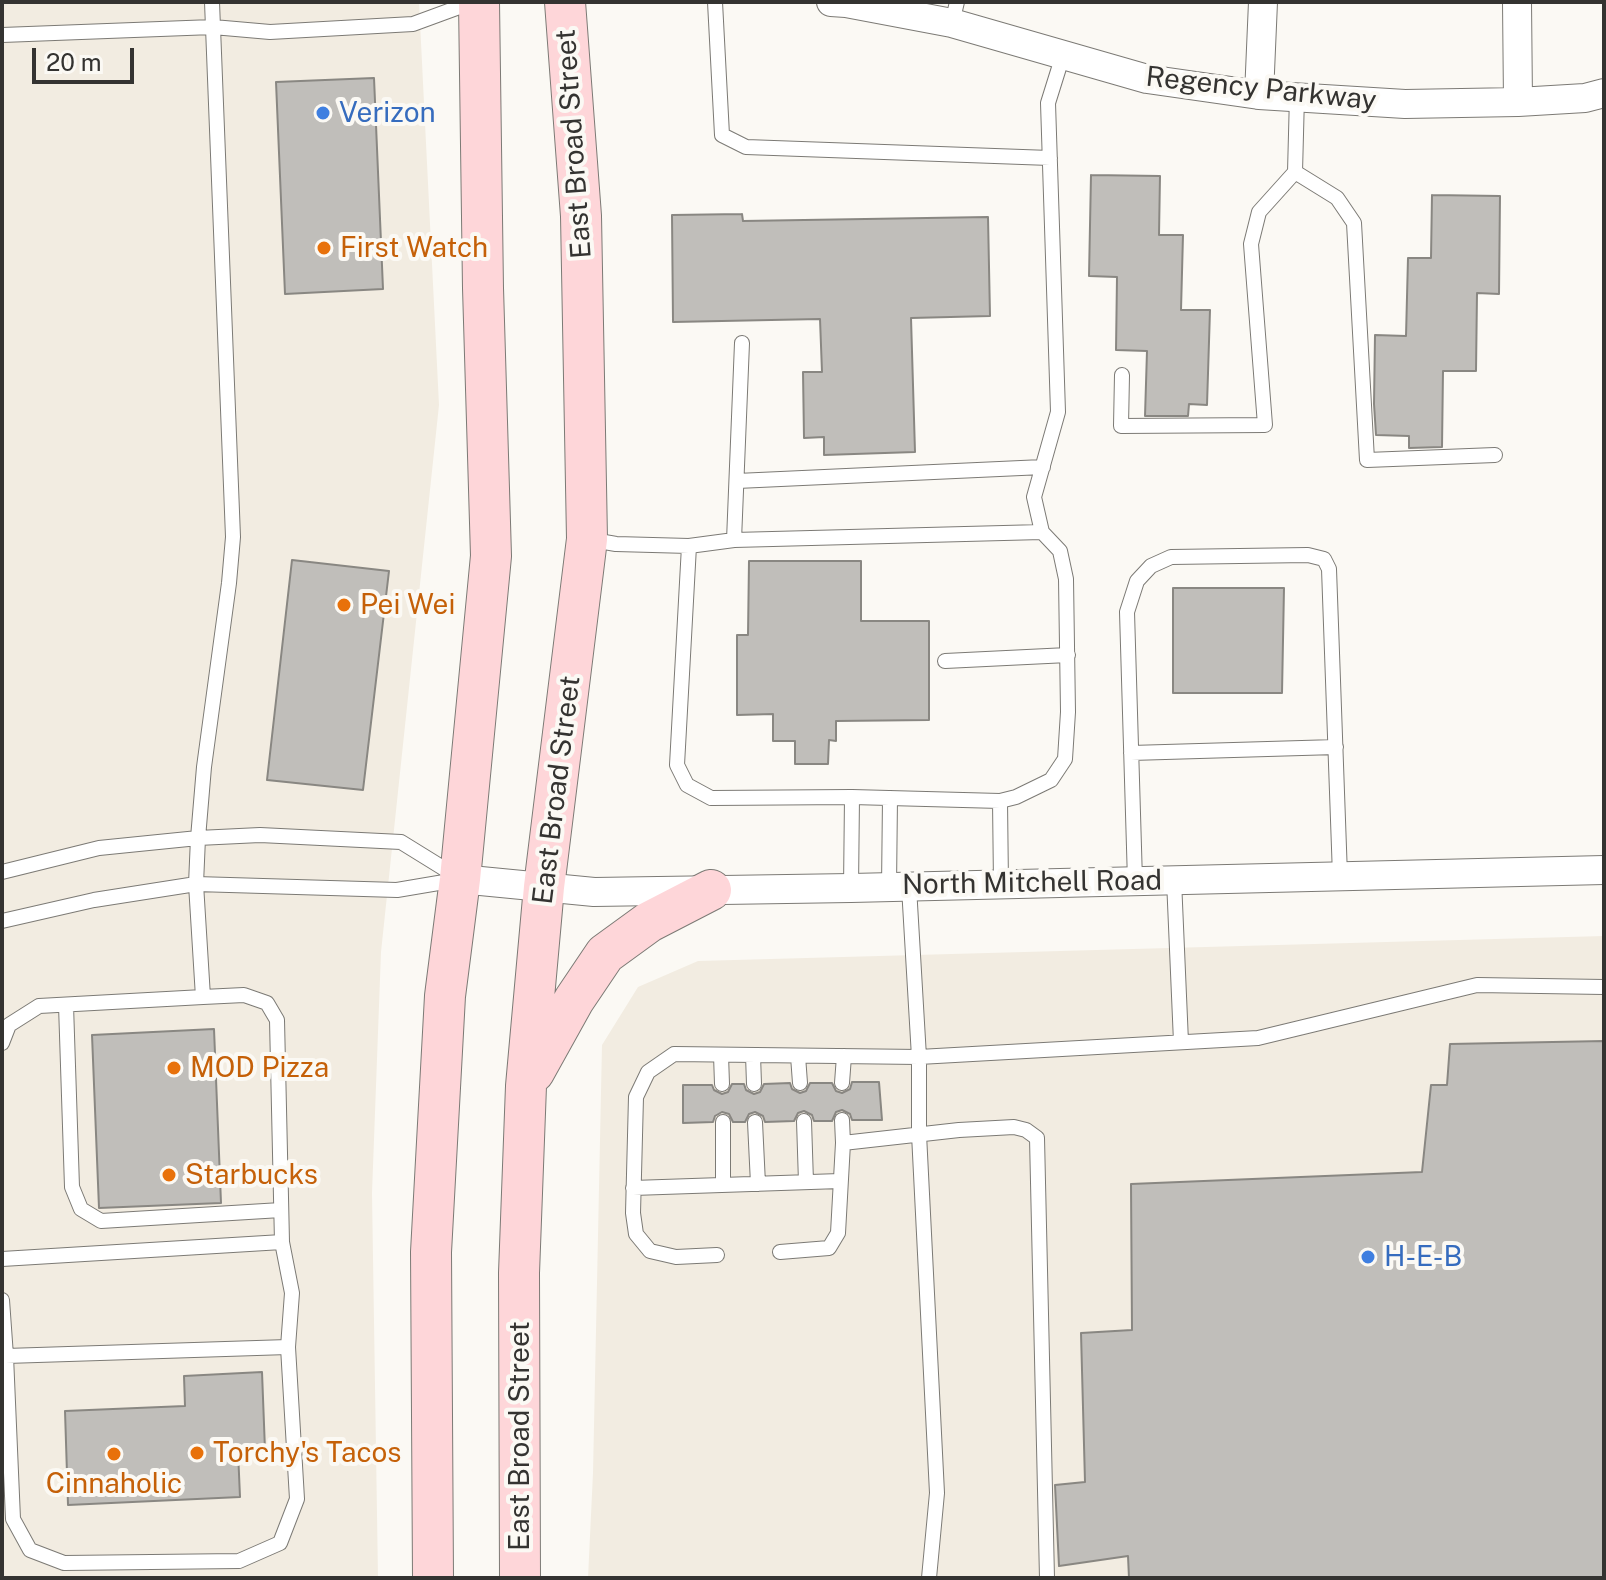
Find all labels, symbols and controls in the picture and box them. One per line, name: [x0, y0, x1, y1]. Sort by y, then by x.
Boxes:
street label: East Broad Street: [549, 28, 599, 260]
scale bar: [36, 32, 138, 82]
text: 20 m: [46, 48, 102, 76]
street label: Regency Parkway: [1144, 60, 1378, 118]
place label: Verizon: [339, 96, 436, 130]
marker: Verizon: [314, 104, 332, 122]
place label: First Watch: [340, 231, 488, 265]
marker: First Watch: [315, 239, 333, 257]
place label: Pei Wei: [360, 588, 455, 622]
marker: Pei Wei: [335, 596, 353, 614]
street label: East Broad Street: [526, 674, 588, 906]
street label: North Mitchell Road: [902, 864, 1162, 902]
place label: MOD Pizza: [190, 1051, 329, 1085]
marker: MOD Pizza: [165, 1059, 183, 1077]
place label: Starbucks: [185, 1158, 318, 1192]
marker: Starbucks: [160, 1166, 178, 1184]
place label: H-E-B: [1384, 1240, 1462, 1274]
marker: H-E-B: [1359, 1248, 1377, 1266]
street label: East Broad Street: [503, 1321, 537, 1551]
place label: Torchy's Tacos: [213, 1436, 401, 1470]
marker: Torchy's Tacos: [188, 1444, 206, 1462]
marker: Cinnaholic: [105, 1445, 123, 1463]
place label: Cinnaholic: [46, 1467, 182, 1501]

